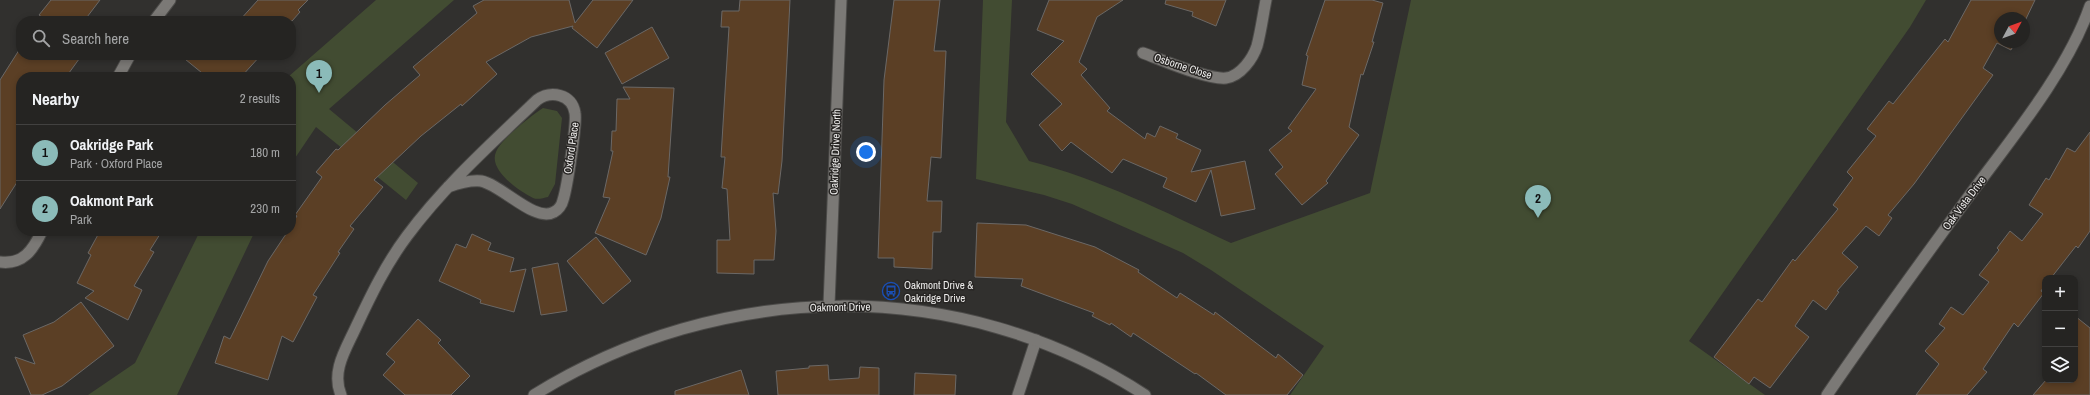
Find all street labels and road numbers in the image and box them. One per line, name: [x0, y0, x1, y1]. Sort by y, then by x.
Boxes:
street label: Osborne Close: [1152, 50, 1214, 82]
street label: Oakridge Drive North: [827, 109, 843, 195]
street label: Oxford Place: [560, 121, 582, 175]
street label: Oak Vista Drive: [1939, 173, 1989, 233]
street label: Oakmont Drive: [810, 299, 870, 315]

